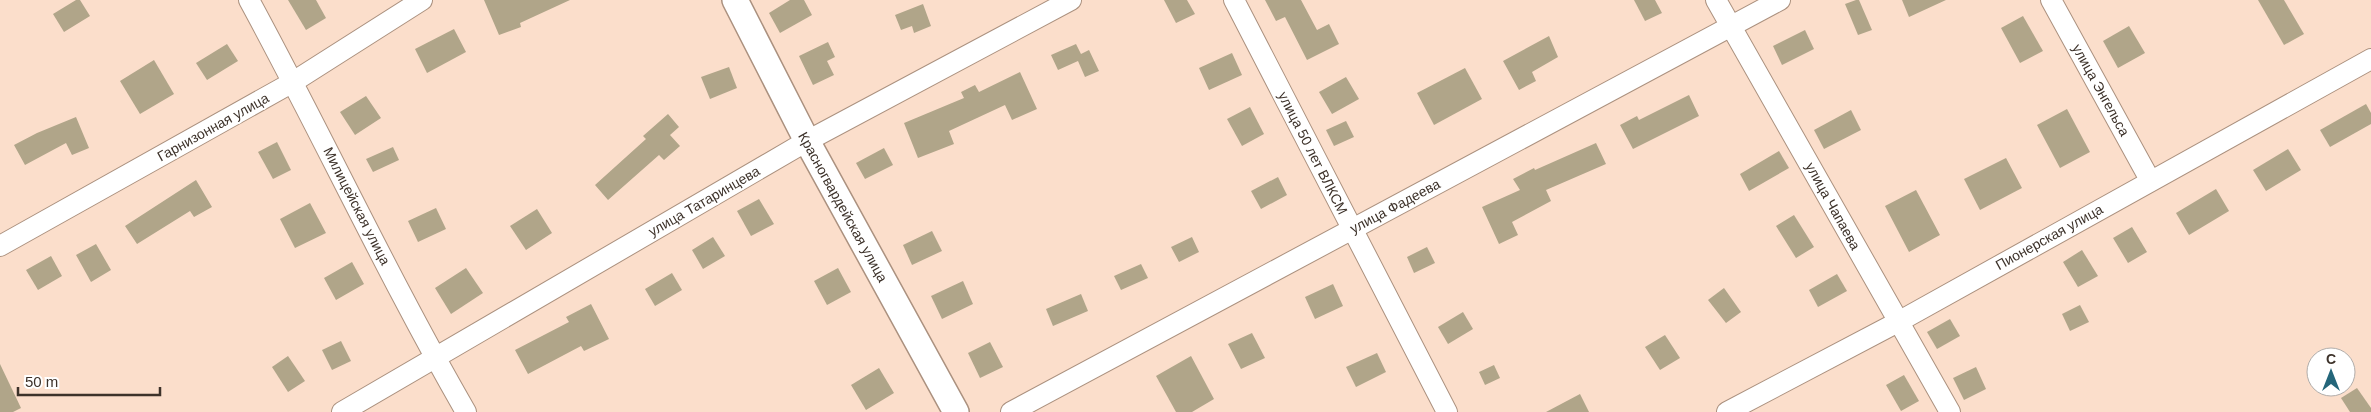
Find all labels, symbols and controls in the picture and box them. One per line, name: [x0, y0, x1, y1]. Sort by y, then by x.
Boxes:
street label: улица Энгельса: [2069, 41, 2133, 139]
street label: улица 50 лет ВЛКСМ: [1275, 89, 1351, 217]
street label: Гарнизонная улица: [154, 90, 272, 164]
street label: Красногвардейская улица: [795, 129, 891, 285]
street label: Милицейская улица: [320, 144, 394, 268]
street label: улица Чапаева: [1802, 159, 1864, 253]
street label: улица Татаринцева: [645, 162, 763, 239]
street label: улица Фадеева: [1347, 175, 1443, 236]
street label: Пионерская улица: [1993, 201, 2106, 273]
north arrow: [2306, 347, 2356, 397]
text: С: [2326, 351, 2336, 367]
scale bar: [18, 364, 160, 396]
text: 50 m: [25, 373, 58, 390]

